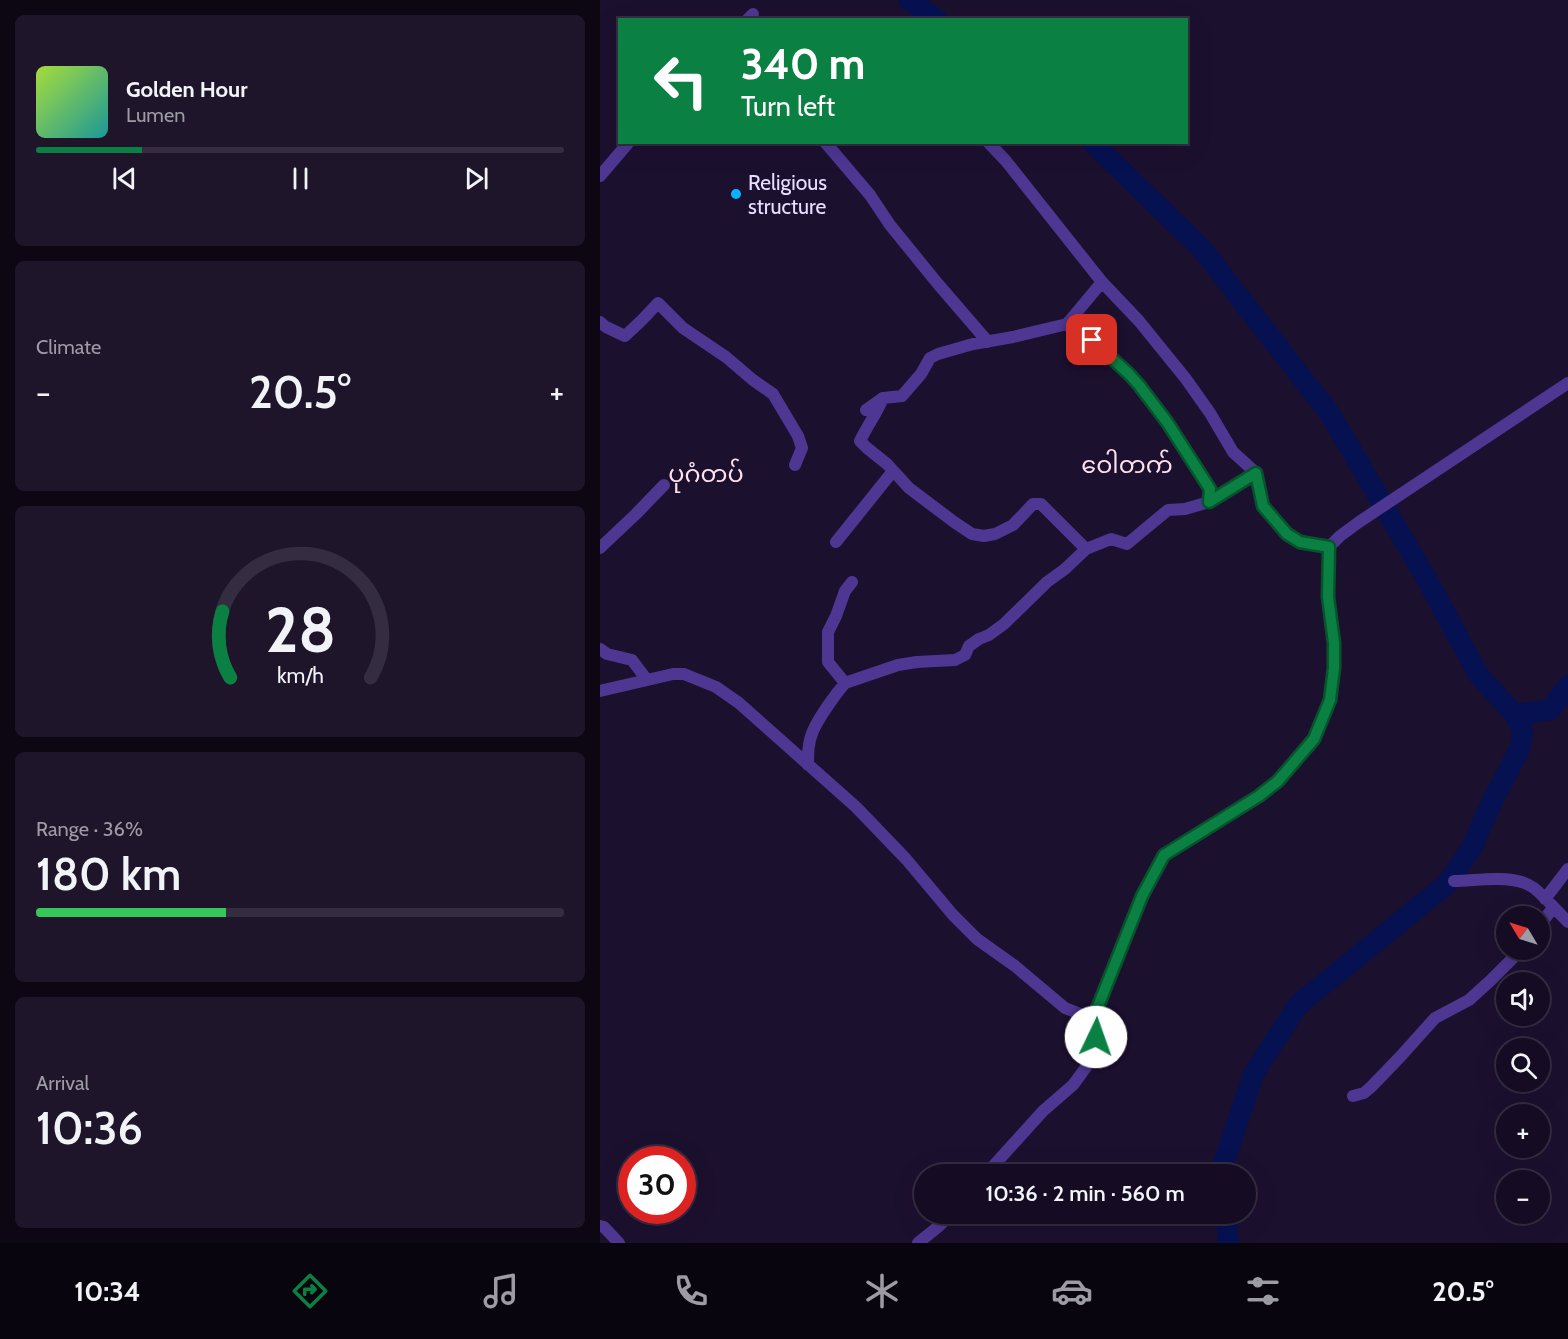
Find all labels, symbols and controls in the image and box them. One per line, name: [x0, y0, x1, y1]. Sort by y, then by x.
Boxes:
text: 340 m: [741, 38, 865, 90]
icon: left: [642, 42, 720, 120]
text: Golden Hour: [126, 76, 247, 103]
text: Turn left: [741, 90, 835, 123]
text: Lumen: [126, 103, 185, 127]
icon: previous: [108, 162, 141, 195]
icon: pause: [284, 162, 317, 195]
icon: next: [460, 162, 493, 195]
place label: Religious structure: [748, 170, 827, 219]
marker: Religious structure: [729, 187, 743, 201]
pin: [1066, 314, 1117, 365]
icon: arrive: [1075, 323, 1108, 356]
text: Climate: [36, 335, 101, 359]
text: 20.5°: [249, 365, 351, 419]
text: −: [36, 372, 51, 412]
text: +: [549, 372, 564, 412]
district label: ဝေါတက်: [1081, 449, 1173, 479]
district label: ပုဂံတပ်: [668, 458, 744, 493]
text: 28: [265, 593, 335, 669]
text: km/h: [277, 663, 323, 689]
text: Range · 36%: [36, 817, 143, 841]
text: 180 km: [36, 847, 181, 901]
north arrow: [1496, 906, 1550, 960]
map controls: [1496, 906, 1550, 1224]
button: sound: [1496, 972, 1550, 1026]
position arrow: [1064, 1005, 1128, 1069]
button: search: [1496, 1038, 1550, 1092]
text: Arrival: [36, 1071, 89, 1095]
text: 10:36: [36, 1101, 143, 1155]
button: +: [1496, 1104, 1550, 1158]
speed limit sign: 30: [618, 1146, 696, 1224]
button: −: [1496, 1170, 1550, 1224]
text: 10:36 · 2 min · 560 m: [985, 1180, 1185, 1207]
icon: directions: [289, 1270, 331, 1312]
icon: music: [480, 1270, 522, 1312]
icon: phone: [670, 1270, 712, 1312]
icon: climate: [861, 1270, 903, 1312]
icon: car: [1051, 1270, 1093, 1312]
icon: filters: [1242, 1270, 1284, 1312]
text: 10:34: [74, 1275, 141, 1308]
text: 20.5°: [1432, 1275, 1494, 1308]

